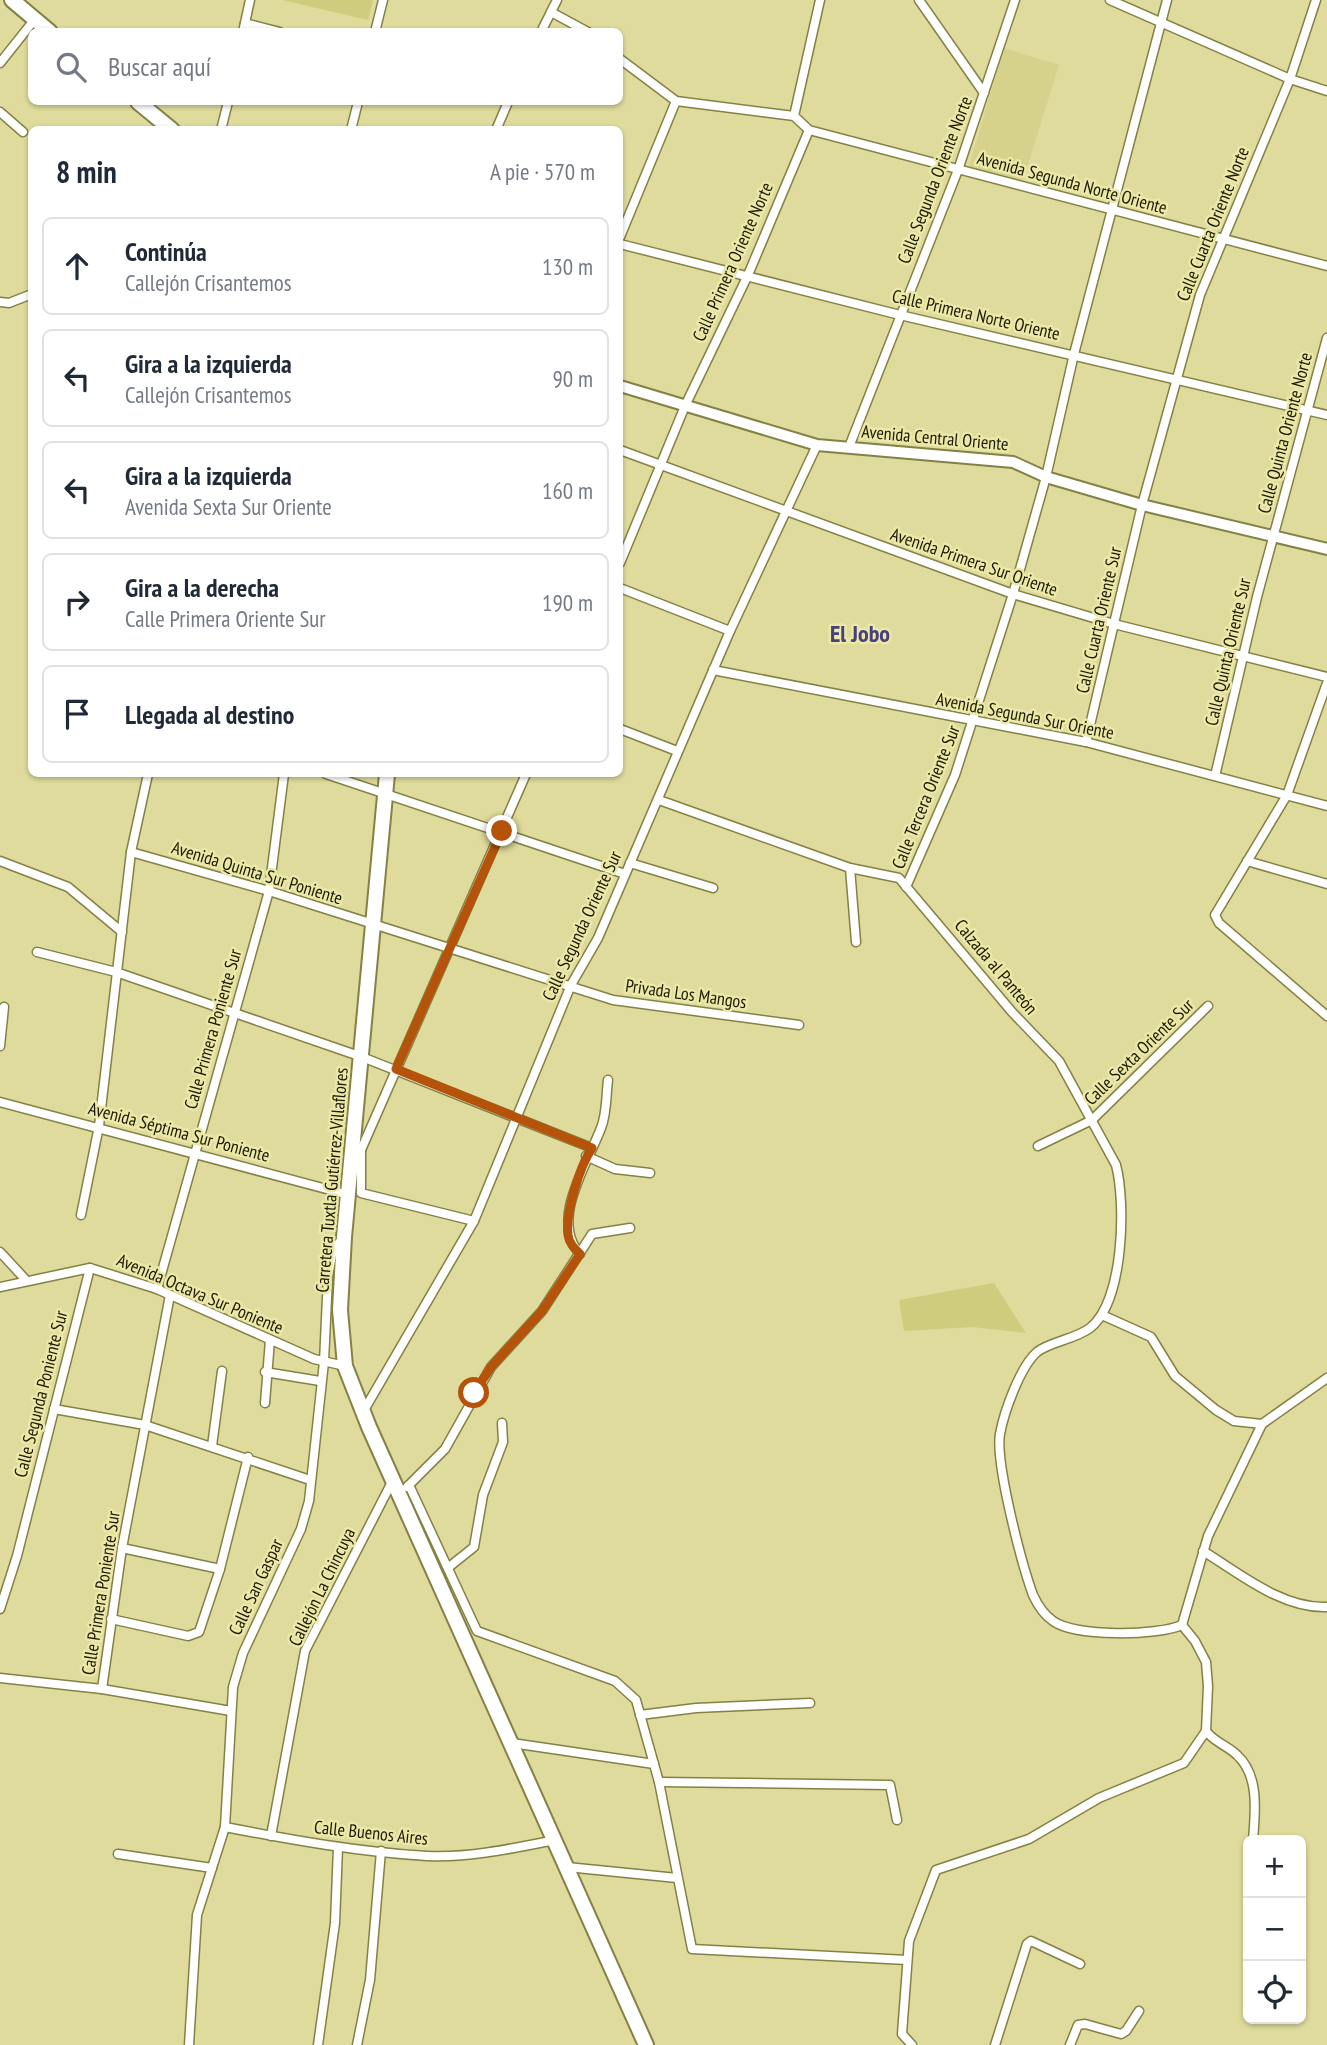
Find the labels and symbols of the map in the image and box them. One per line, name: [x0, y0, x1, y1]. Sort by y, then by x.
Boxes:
street label: Calle Segunda Oriente Norte: [892, 93, 977, 267]
street label: Calle Cuarta Oriente Norte: [1171, 143, 1254, 304]
street label: Avenida Segunda Norte Oriente: [975, 146, 1170, 219]
street label: Calle Primera Oriente Norte: [687, 179, 778, 345]
street label: Calle Primera Norte Oriente: [890, 284, 1062, 345]
street label: Calle Quinta Oriente Norte: [1252, 350, 1317, 516]
street label: Avenida Central Oriente: [861, 420, 1009, 455]
street label: Avenida Primera Sur Oriente: [888, 522, 1061, 601]
street label: Calle Cuarta Oriente Sur: [1070, 544, 1127, 695]
street label: Calle Quinta Oriente Sur: [1199, 576, 1256, 728]
district label: El Jobo: [830, 618, 890, 649]
street label: Avenida Segunda Sur Oriente: [934, 687, 1116, 744]
street label: Calle Tercera Oriente Sur: [886, 722, 965, 872]
route end: [486, 815, 517, 846]
street label: Avenida Quinta Sur Poniente: [169, 836, 345, 909]
street label: Calle Segunda Oriente Sur: [537, 847, 626, 1004]
street label: Calzada al Panteón: [950, 914, 1043, 1019]
street label: Calle Primera Poniente Sur: [179, 946, 246, 1112]
street label: Privada Los Mangos: [624, 974, 748, 1013]
street label: Calle Sexta Oriente Sur: [1079, 993, 1198, 1110]
street label: Carretera Tuxtla Gutiérrez-Villaflores: [310, 1067, 353, 1293]
street label: Avenida Séptima Sur Poniente: [86, 1096, 272, 1167]
street label: Avenida Octava Sur Poniente: [114, 1248, 287, 1339]
street label: Calle Segunda Poniente Sur: [9, 1308, 72, 1480]
route start: [458, 1377, 489, 1408]
street label: Calle Primera Poniente Sur: [76, 1509, 125, 1676]
street label: Callejón La Chincuya: [283, 1524, 360, 1650]
street label: Calle San Gaspar: [223, 1535, 288, 1639]
street label: Calle Buenos Aires: [313, 1815, 429, 1850]

